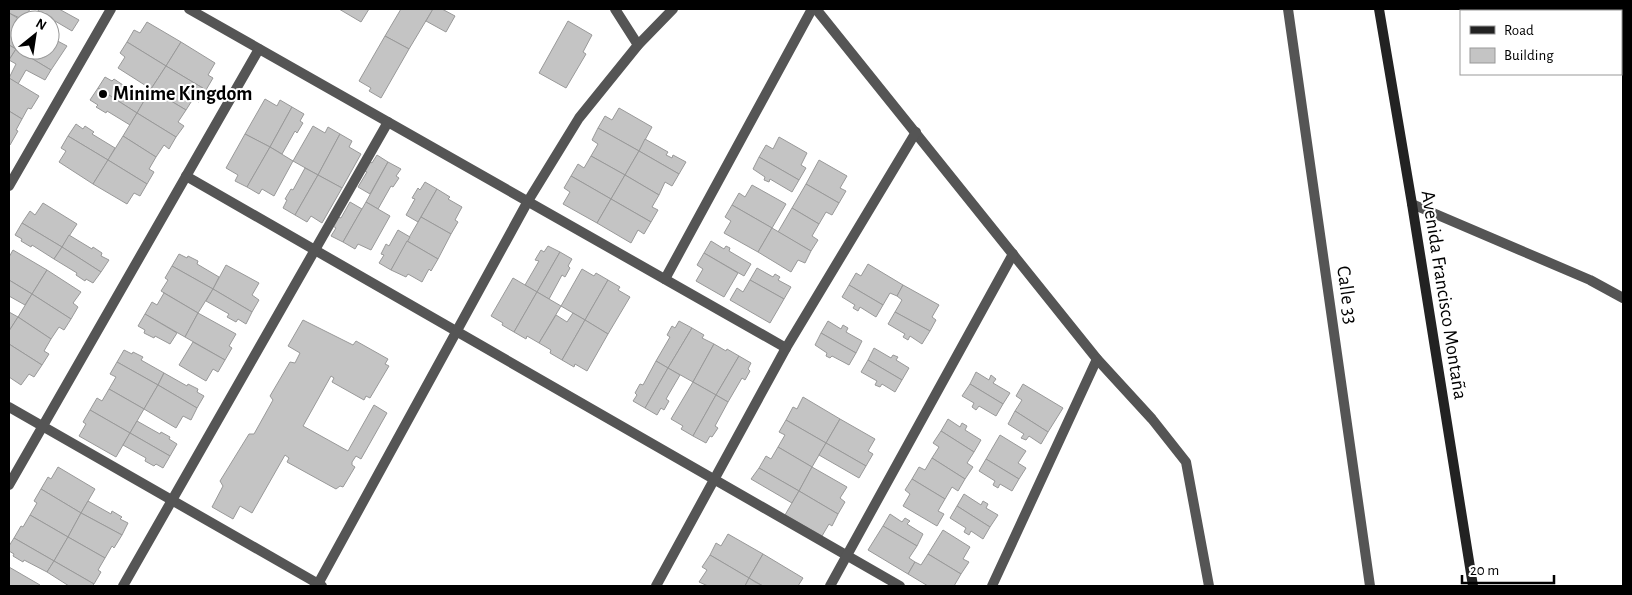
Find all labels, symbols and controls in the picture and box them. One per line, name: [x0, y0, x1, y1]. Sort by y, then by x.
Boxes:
north arrow: [10, 10, 60, 60]
legend: [1460, 10, 1622, 75]
text: N: [33, 16, 49, 33]
text: Road: [1504, 23, 1534, 38]
text: Building: [1504, 48, 1554, 63]
place label: Minime Kingdom: [113, 84, 252, 104]
marker: Minime Kingdom: [97, 88, 109, 100]
street label: Avenida Francisco Montaña: [1418, 189, 1470, 401]
street label: Calle 33: [1333, 265, 1361, 325]
scale bar: [1462, 552, 1554, 584]
text: 20 m: [1470, 563, 1499, 578]

